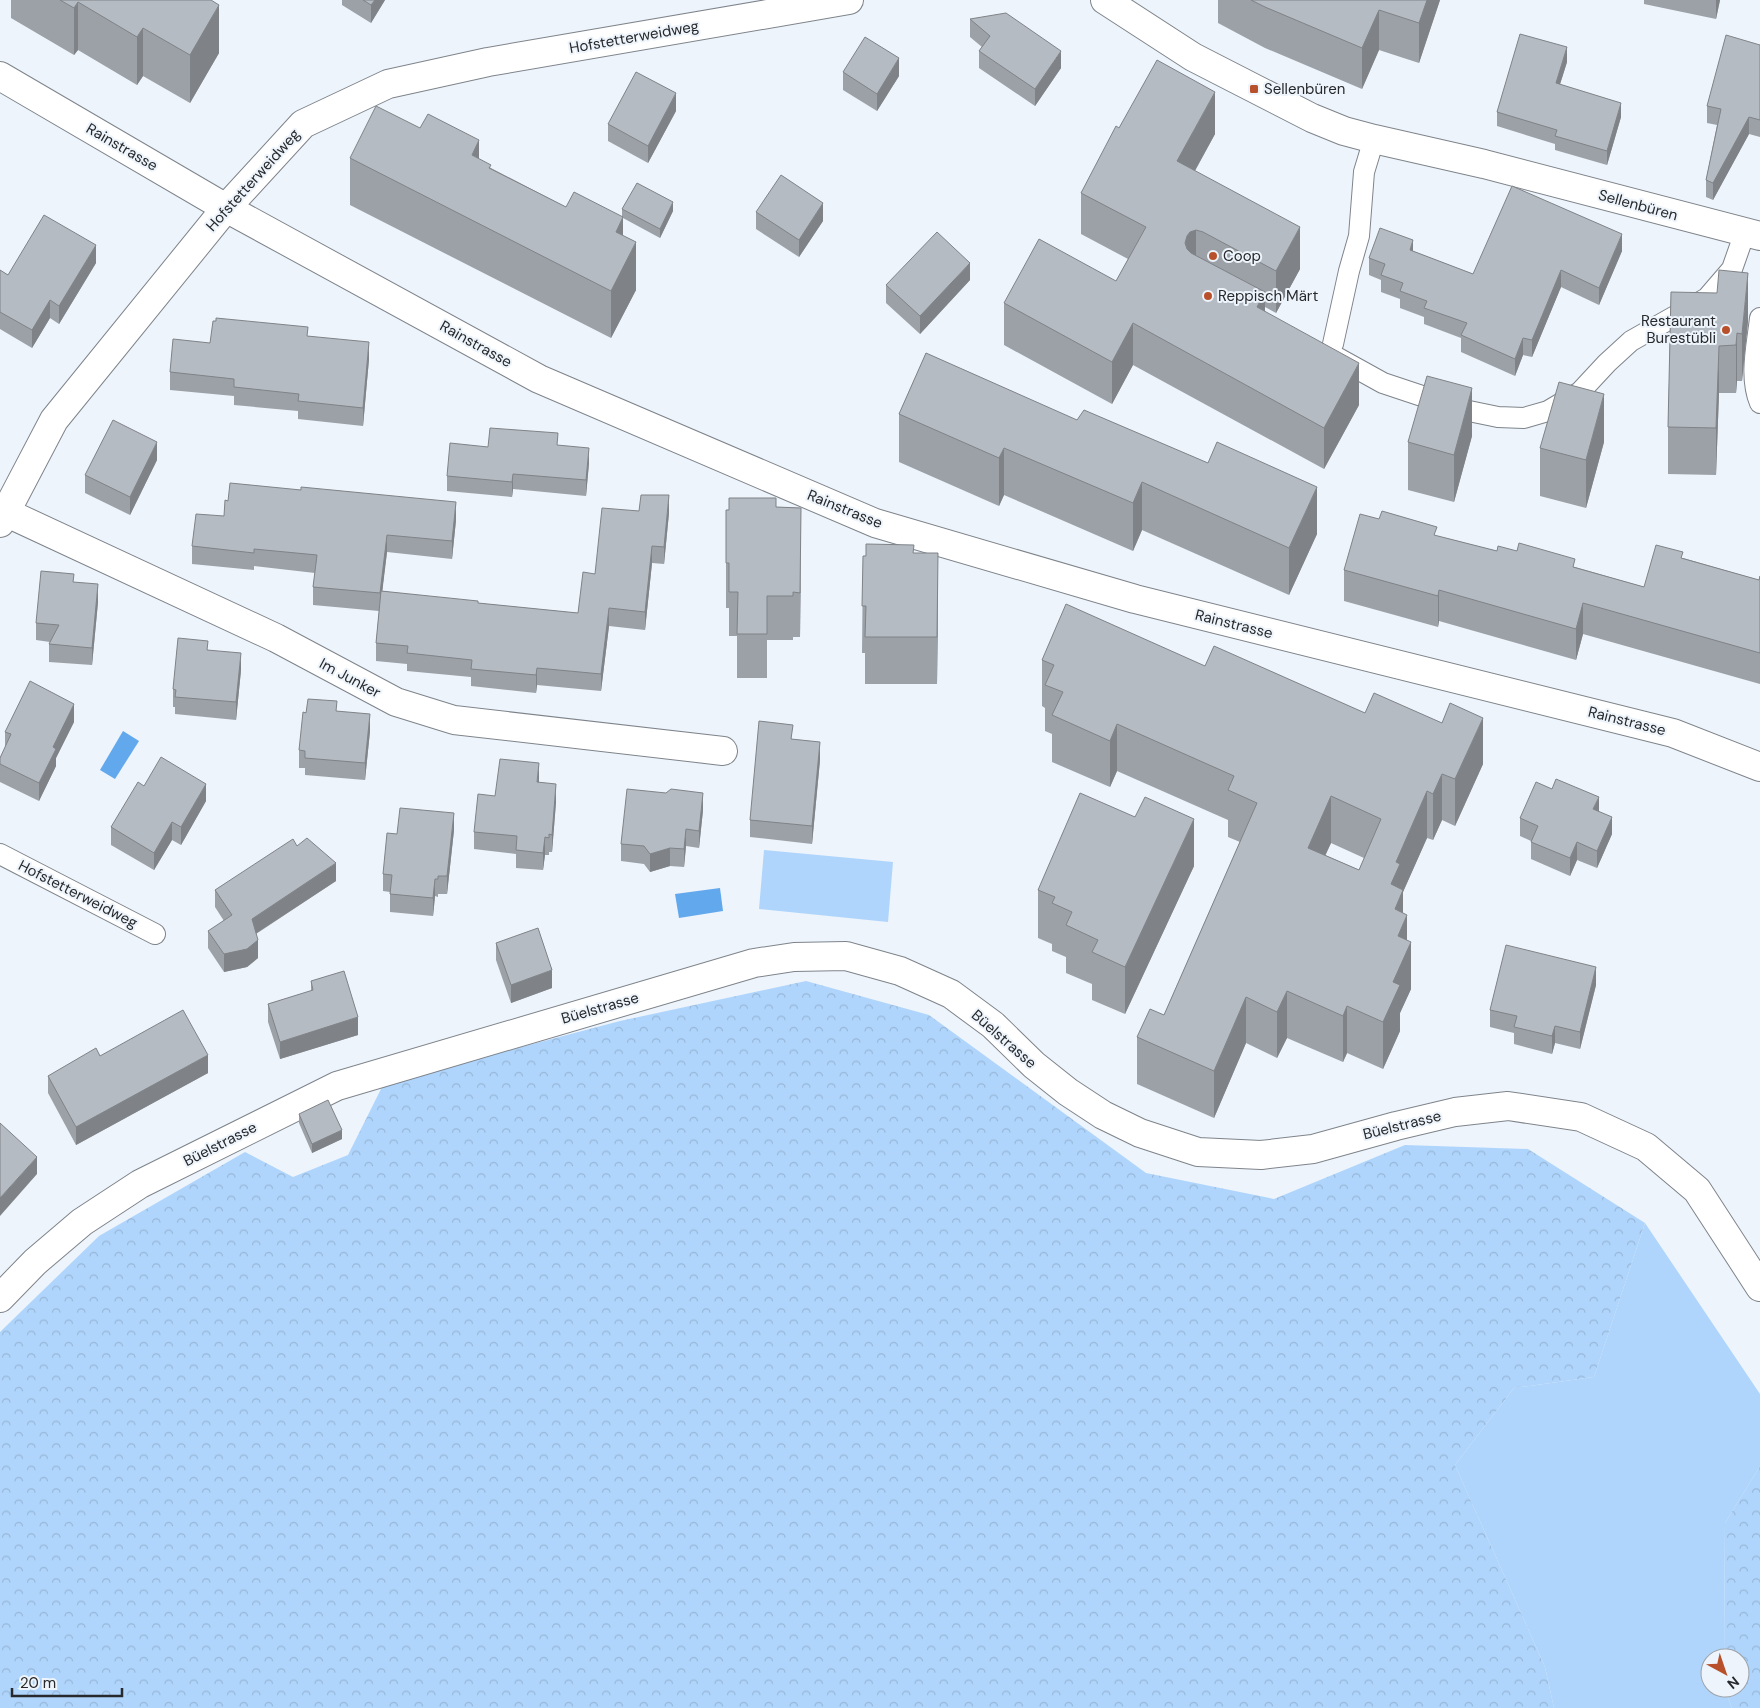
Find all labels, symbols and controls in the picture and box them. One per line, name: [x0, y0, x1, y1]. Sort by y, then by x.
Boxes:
street label: Hofstetterweidweg: [568, 16, 700, 58]
place label: Sellenbüren: [1264, 79, 1345, 99]
marker: Sellenbüren: [1248, 83, 1260, 95]
street label: Rainstrasse: [83, 118, 161, 176]
street label: Hofstetterweidweg: [202, 124, 304, 236]
street label: Sellenbüren: [1596, 185, 1680, 225]
place label: Coop: [1223, 246, 1261, 266]
marker: Coop: [1207, 250, 1219, 262]
place label: Reppisch Märt: [1218, 286, 1318, 306]
marker: Reppisch Märt: [1202, 290, 1214, 302]
place label: Restaurant Burestübli: [1641, 311, 1716, 348]
street label: Rainstrasse: [436, 316, 516, 372]
marker: Restaurant Burestübli: [1720, 324, 1732, 336]
street label: Rainstrasse: [804, 485, 886, 533]
street label: Rainstrasse: [1193, 605, 1275, 643]
street label: Im Junker: [316, 654, 385, 703]
street label: Rainstrasse: [1586, 702, 1668, 740]
street label: Hofstetterweidweg: [15, 855, 141, 933]
street label: Büelstrasse: [559, 987, 641, 1029]
street label: Büelstrasse: [967, 1005, 1041, 1073]
street label: Büelstrasse: [1361, 1106, 1443, 1144]
street label: Büelstrasse: [180, 1117, 260, 1171]
north arrow: [1700, 1648, 1750, 1698]
scale bar: [12, 1666, 122, 1698]
text: 20 m: [20, 1673, 56, 1693]
text: N: [1724, 1673, 1743, 1693]

